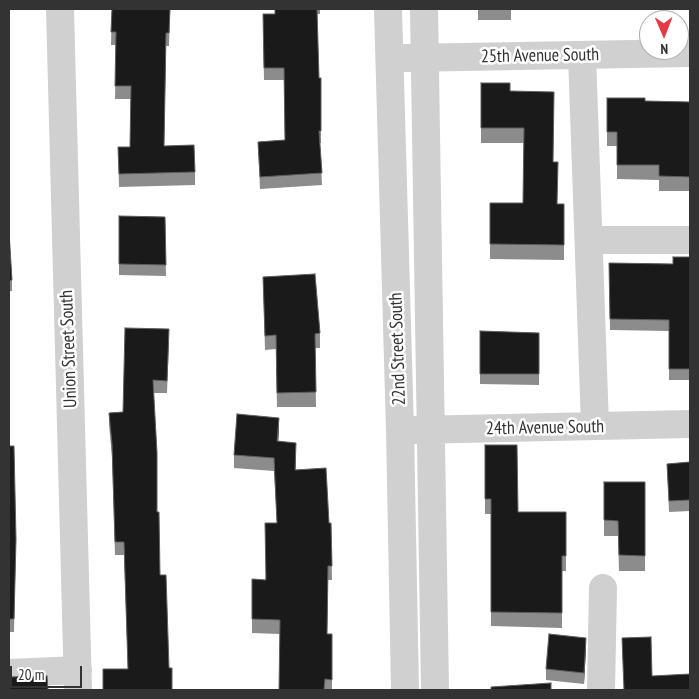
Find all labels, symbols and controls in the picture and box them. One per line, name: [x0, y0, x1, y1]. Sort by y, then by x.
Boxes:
north arrow: [639, 10, 689, 60]
text: N: [660, 40, 668, 58]
street label: 25th Avenue South: [481, 44, 599, 68]
street label: Union Street South: [56, 290, 82, 408]
street label: 22nd Street South: [385, 292, 411, 406]
street label: 24th Avenue South: [486, 416, 604, 440]
scale bar: [12, 656, 85, 688]
text: 20 m: [18, 665, 44, 684]

